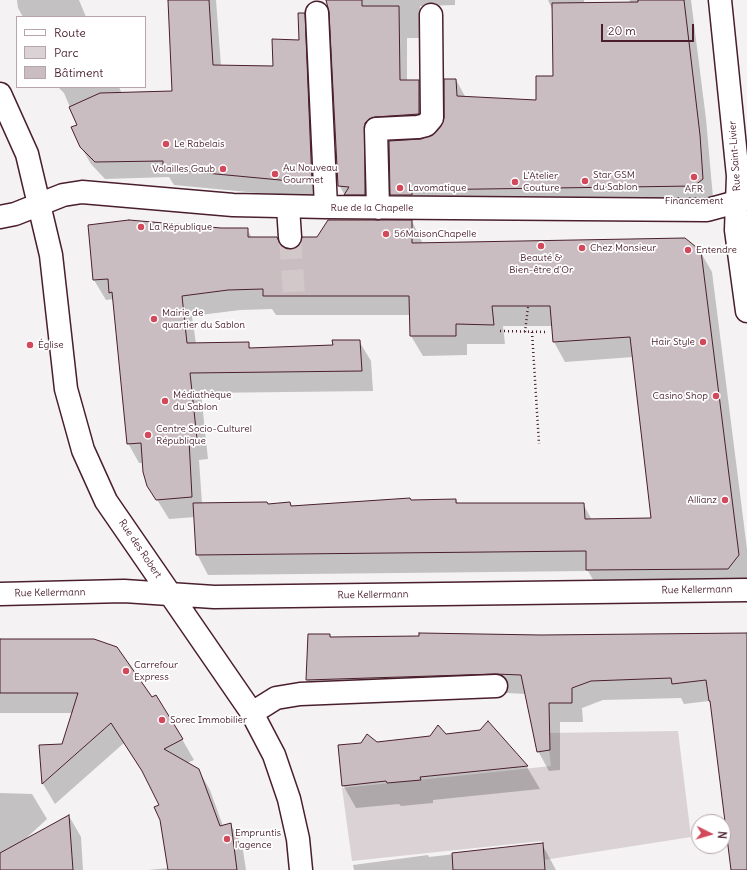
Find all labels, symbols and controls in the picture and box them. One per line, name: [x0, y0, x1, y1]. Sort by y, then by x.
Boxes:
legend: [16, 16, 146, 88]
scale bar: [603, 16, 696, 42]
text: 20 m: [608, 23, 636, 38]
text: Route: [54, 25, 86, 40]
text: Parc: [54, 45, 79, 60]
text: Bâtiment: [54, 65, 103, 80]
street label: Rue Saint-Livier: [727, 120, 743, 192]
place label: Le Rabelais: [174, 138, 225, 150]
marker: Le Rabelais: [161, 139, 171, 149]
place label: Au Nouveau Gourmet: [283, 162, 338, 186]
place label: Volailles Gaub: [152, 163, 215, 175]
marker: Volailles Gaub: [218, 164, 228, 174]
marker: Au Nouveau Gourmet: [270, 169, 280, 179]
place label: Star GSM du Sablon: [593, 169, 638, 192]
place label: L'Atelier Couture: [523, 170, 559, 194]
marker: AFR Financement: [689, 172, 699, 182]
marker: Star GSM du Sablon: [580, 176, 590, 186]
marker: L'Atelier Couture: [510, 177, 520, 187]
place label: Lavomatique: [408, 182, 466, 194]
marker: Lavomatique: [395, 183, 405, 193]
place label: AFR Financement: [665, 183, 723, 206]
street label: Rue de la Chapelle: [331, 202, 413, 214]
place label: La République: [149, 221, 212, 233]
marker: La République: [136, 222, 146, 232]
place label: 56MaisonChapelle: [394, 228, 476, 240]
marker: 56MaisonChapelle: [381, 229, 391, 239]
marker: Beauté & Bien-être d'Or: [536, 241, 546, 251]
place label: Chez Monsieur: [590, 242, 656, 254]
marker: Chez Monsieur: [577, 243, 587, 253]
place label: Entendre: [696, 244, 737, 256]
marker: Entendre: [683, 245, 693, 255]
place label: Beauté & Bien-être d'Or: [509, 252, 573, 276]
place label: Mairie de quartier du Sablon: [162, 307, 245, 330]
marker: Mairie de quartier du Sablon: [149, 314, 159, 324]
place label: Hair Style: [651, 336, 695, 348]
marker: Hair Style: [698, 337, 708, 347]
place label: Église: [38, 339, 64, 351]
marker: Église: [25, 340, 35, 350]
place label: Médiathèque du Sablon: [173, 389, 231, 412]
place label: Casino Shop: [653, 390, 708, 402]
marker: Casino Shop: [711, 391, 721, 401]
marker: Médiathèque du Sablon: [160, 396, 170, 406]
place label: Centre Socio-Culturel République: [156, 423, 252, 446]
marker: Centre Socio-Culturel République: [143, 430, 153, 440]
place label: Allianz: [688, 494, 717, 506]
marker: Allianz: [720, 495, 730, 505]
street label: Rue des Robert: [116, 517, 164, 581]
street label: Rue Kellermann: [661, 583, 733, 597]
street label: Rue Kellermann: [14, 586, 86, 600]
street label: Rue Kellermann: [337, 588, 409, 602]
place label: Carrefour Express: [134, 659, 178, 682]
marker: Carrefour Express: [121, 666, 131, 676]
place label: Sorec Immobilier: [170, 714, 247, 726]
marker: Sorec Immobilier: [157, 715, 167, 725]
north arrow: [691, 814, 731, 854]
place label: Empruntis l'agence: [235, 827, 281, 850]
text: N: [715, 831, 729, 839]
marker: Empruntis l'agence: [222, 834, 232, 844]

